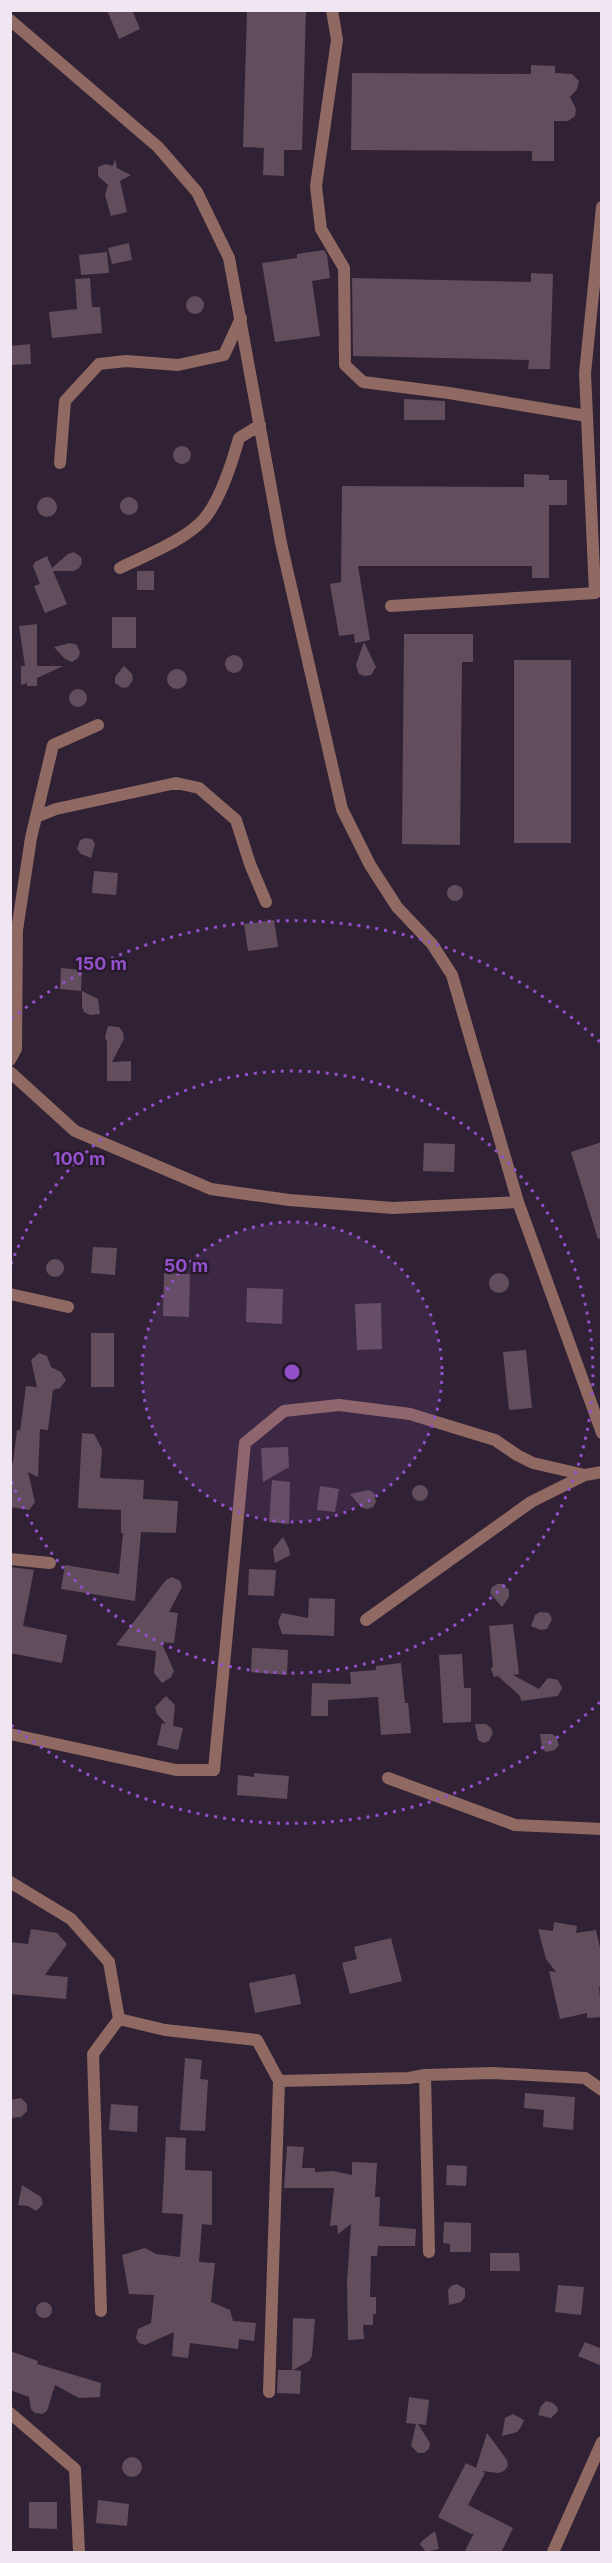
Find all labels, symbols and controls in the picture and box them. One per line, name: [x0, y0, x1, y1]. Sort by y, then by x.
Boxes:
text: 150 m: [75, 953, 127, 974]
text: 100 m: [53, 1148, 105, 1169]
text: 50 m: [164, 1255, 208, 1276]
centre of rings: [282, 1362, 302, 1382]

